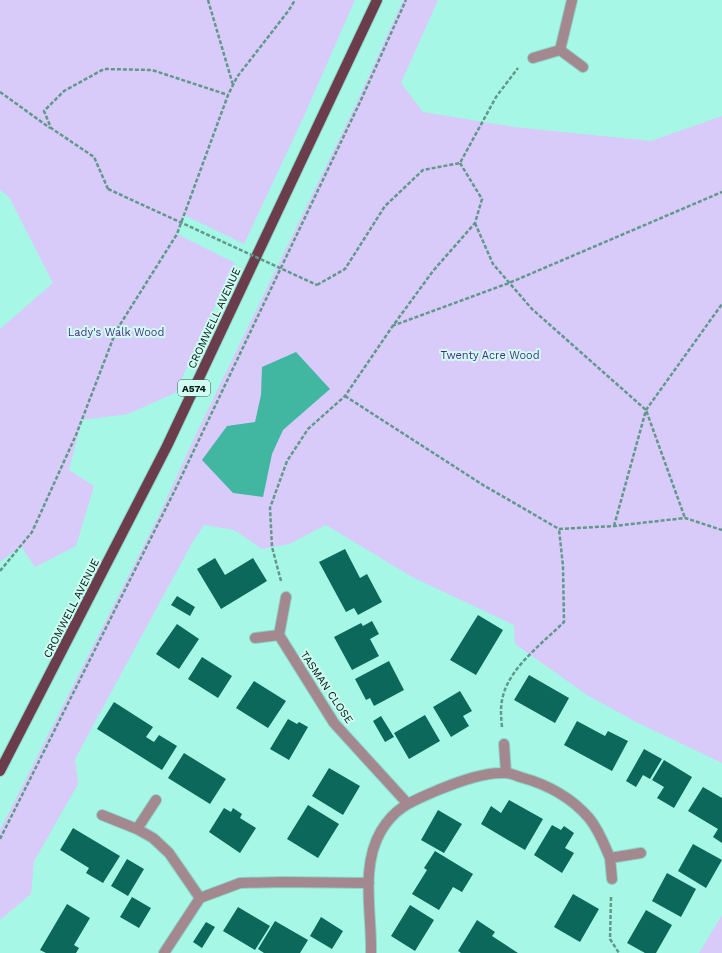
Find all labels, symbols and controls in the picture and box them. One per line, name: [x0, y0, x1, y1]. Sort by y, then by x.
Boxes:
street label: CROMWELL AVENUE: [185, 266, 244, 371]
park label: Lady's Walk Wood: [68, 326, 164, 339]
park label: Twenty Acre Wood: [440, 349, 540, 362]
road number: A574: [178, 380, 210, 396]
street label: CROMWELL AVENUE: [41, 556, 102, 660]
street label: TASMAN CLOSE: [298, 649, 356, 726]

